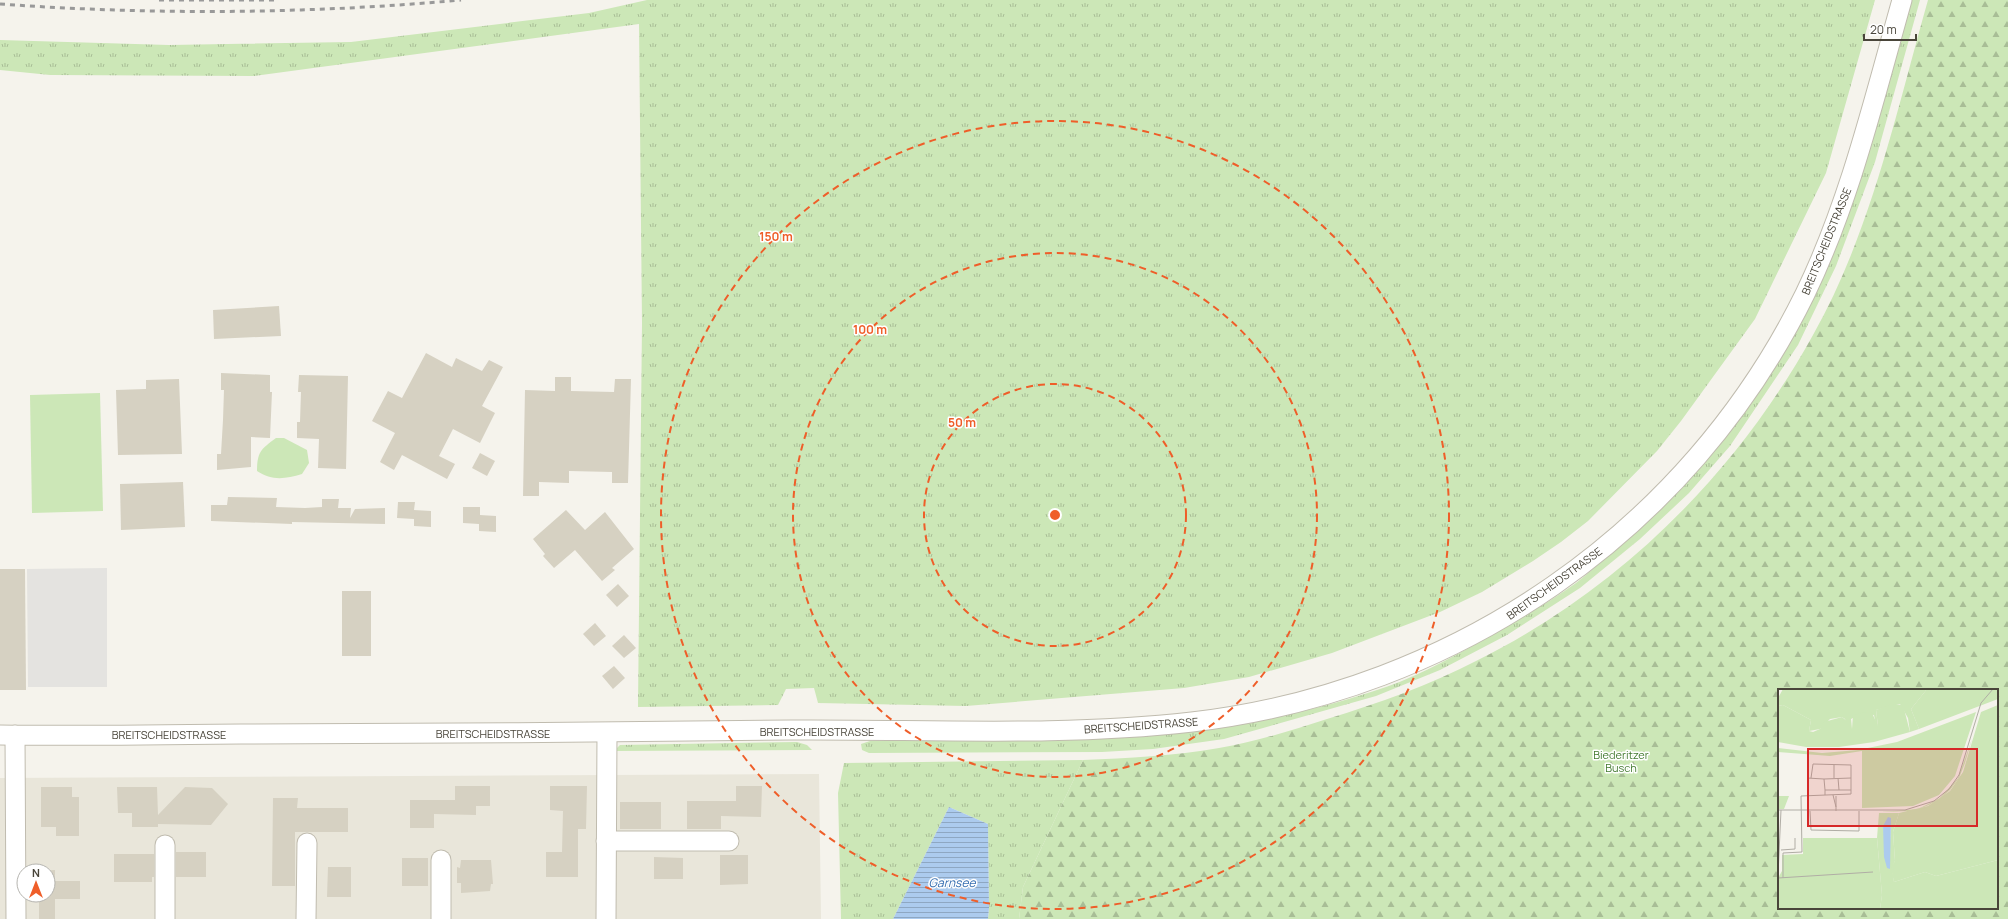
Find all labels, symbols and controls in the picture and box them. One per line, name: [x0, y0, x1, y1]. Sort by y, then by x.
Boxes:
scale bar: [1864, 16, 1916, 42]
text: 20 m: [1870, 21, 1897, 38]
street label: BREITSCHEIDSTRASSE: [1798, 185, 1854, 297]
text: 150 m: [759, 228, 793, 245]
text: 100 m: [853, 321, 887, 338]
text: 50 m: [948, 414, 976, 431]
centre of rings: [1048, 508, 1062, 522]
street label: BREITSCHEIDSTRASSE: [1503, 543, 1605, 623]
inset map: [1778, 689, 1998, 909]
street label: BREITSCHEIDSTRASSE: [1083, 714, 1199, 736]
street label: BREITSCHEIDSTRASSE: [760, 724, 874, 739]
street label: BREITSCHEIDSTRASSE: [436, 726, 550, 741]
street label: BREITSCHEIDSTRASSE: [112, 727, 226, 742]
park label: Biederitzer Busch: [1593, 747, 1649, 775]
north arrow: [16, 863, 56, 903]
text: N: [32, 865, 40, 880]
water label: Garnsee: [929, 874, 976, 891]

